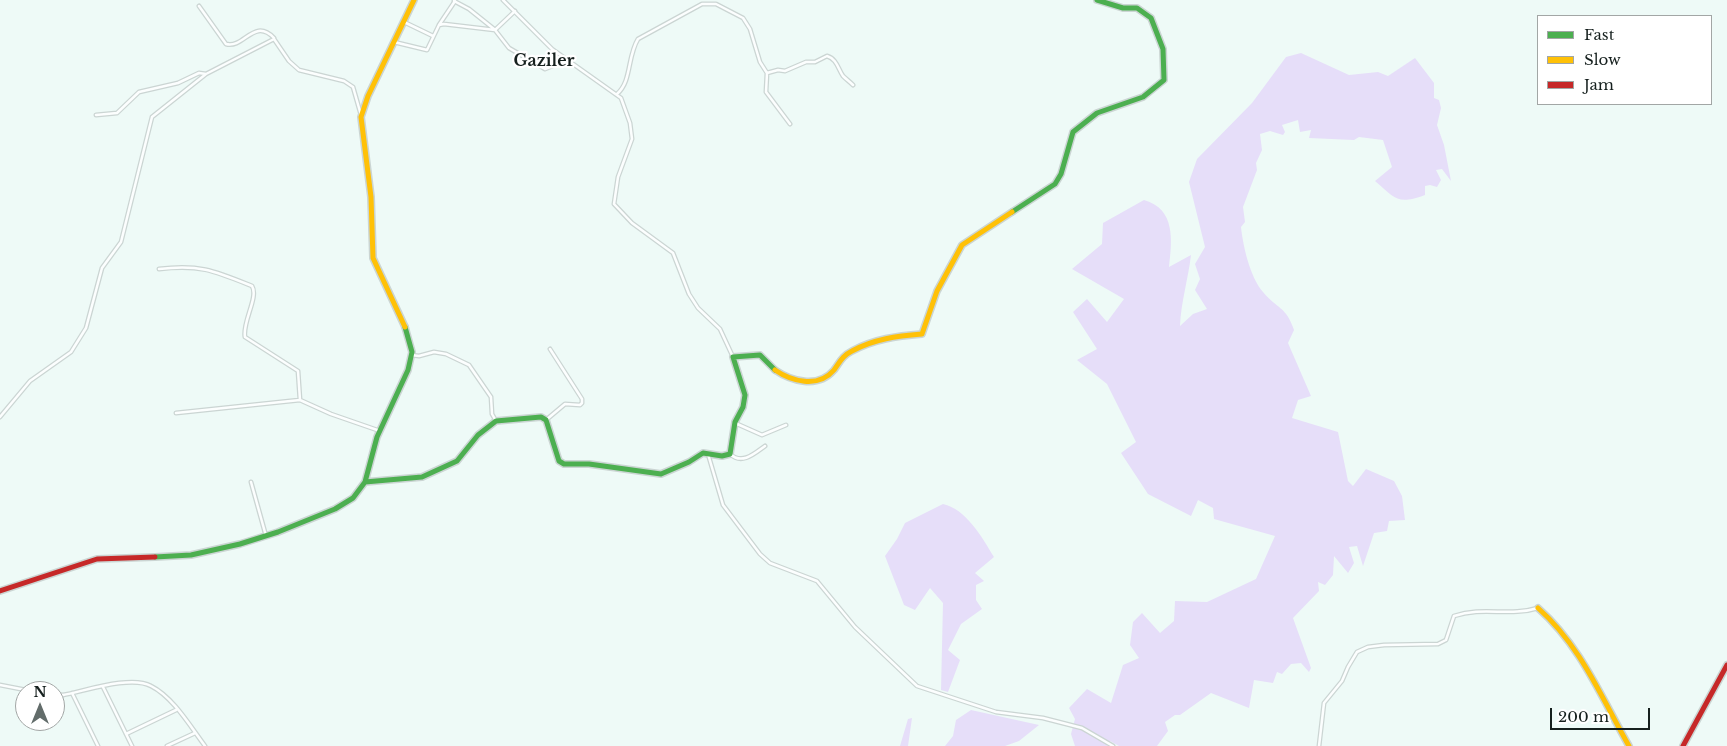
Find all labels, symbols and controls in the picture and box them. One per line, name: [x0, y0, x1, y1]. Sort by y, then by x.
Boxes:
legend: [1537, 15, 1712, 105]
text: Fast: [1584, 25, 1614, 44]
text: Slow: [1584, 50, 1621, 69]
district label: Gaziler: [513, 51, 575, 71]
text: Jam: [1584, 75, 1614, 94]
north arrow: [15, 681, 65, 731]
text: N: [33, 683, 47, 701]
scale bar: [1552, 698, 1652, 730]
text: 200 m: [1558, 707, 1609, 726]

